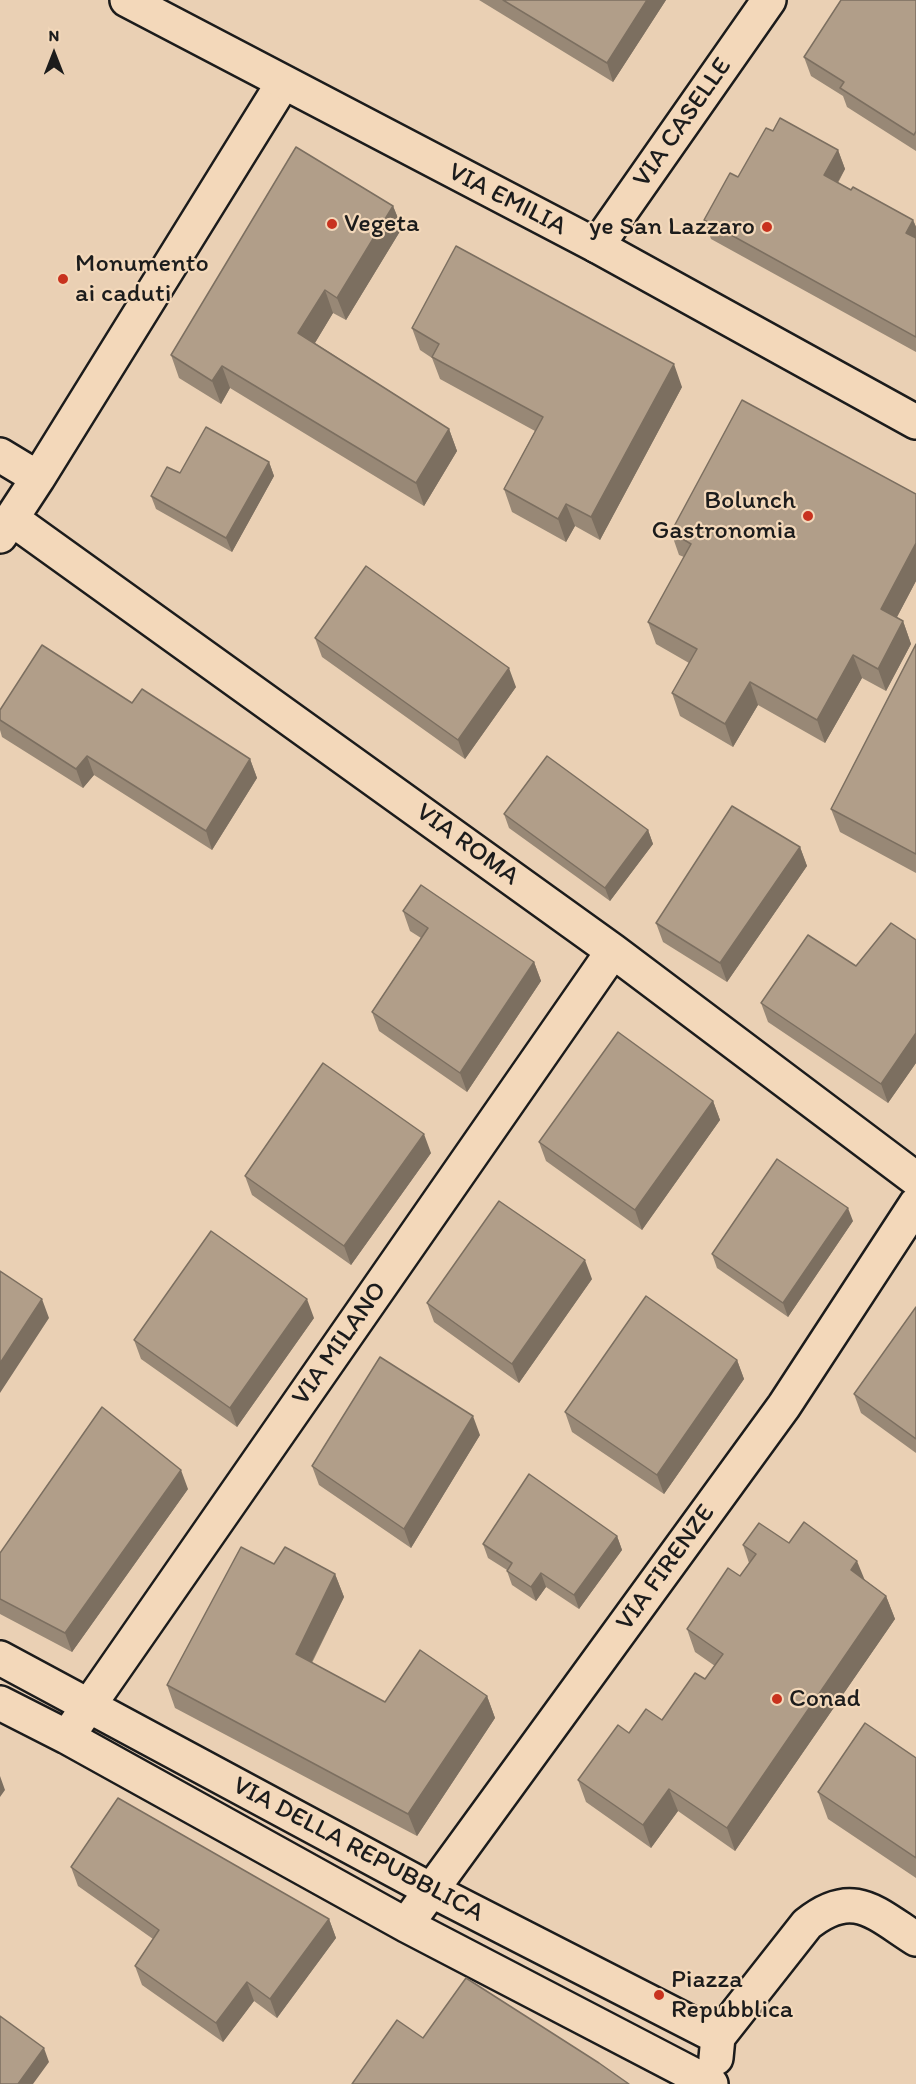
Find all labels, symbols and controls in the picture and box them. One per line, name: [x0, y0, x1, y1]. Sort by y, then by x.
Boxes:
north arrow: [24, 24, 84, 84]
text: N: [49, 26, 59, 45]
street label: VIA CASELLE: [627, 52, 739, 194]
street label: VIA EMILIA: [443, 157, 571, 243]
place label: Vegeta: [344, 208, 420, 240]
place label: ye San Lazzaro: [589, 211, 755, 243]
marker: Vegeta: [325, 217, 339, 231]
marker: ye San Lazzaro: [760, 220, 774, 234]
place label: Monumento ai caduti: [75, 248, 209, 310]
marker: Monumento ai caduti: [56, 272, 70, 286]
place label: Bolunch Gastronomia: [651, 485, 796, 546]
marker: Bolunch Gastronomia: [801, 509, 815, 523]
street label: VIA ROMA: [409, 797, 525, 893]
street label: VIA MILANO: [286, 1276, 394, 1412]
street label: VIA FIRENZE: [610, 1499, 722, 1637]
place label: Conad: [789, 1683, 860, 1715]
marker: Conad: [770, 1692, 784, 1706]
street label: VIA DELLA REPUBBLICA: [227, 1771, 489, 1929]
place label: Piazza Repubblica: [671, 1964, 793, 2026]
marker: Piazza Repubblica: [652, 1988, 666, 2002]

